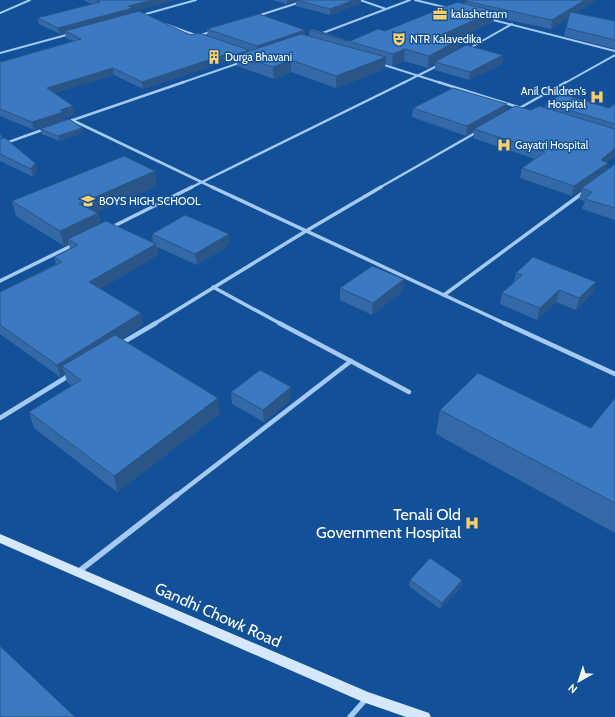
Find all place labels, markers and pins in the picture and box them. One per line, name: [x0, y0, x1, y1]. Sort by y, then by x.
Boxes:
office icon: kalashetram: [432, 6, 448, 22]
place label: kalashetram: [451, 7, 508, 21]
theatre icon: NTR Kalavedika: [391, 31, 407, 47]
place label: NTR Kalavedika: [410, 32, 482, 46]
building icon: Durga Bhavani: [206, 49, 222, 65]
place label: Durga Bhavani: [225, 50, 292, 64]
place label: Anil Children's Hospital: [521, 84, 586, 111]
hospital icon: Anil Children's Hospital: [589, 89, 605, 105]
hospital icon: Gayatri Hospital: [496, 137, 512, 153]
place label: Gayatri Hospital: [515, 138, 589, 152]
school or university icon: BOYS HIGH SCHOOL: [80, 193, 96, 209]
place label: BOYS HIGH SCHOOL: [99, 194, 201, 208]
place label: Tenali Old Government Hospital: [316, 505, 461, 542]
hospital icon: Tenali Old Government Hospital: [464, 515, 480, 531]

